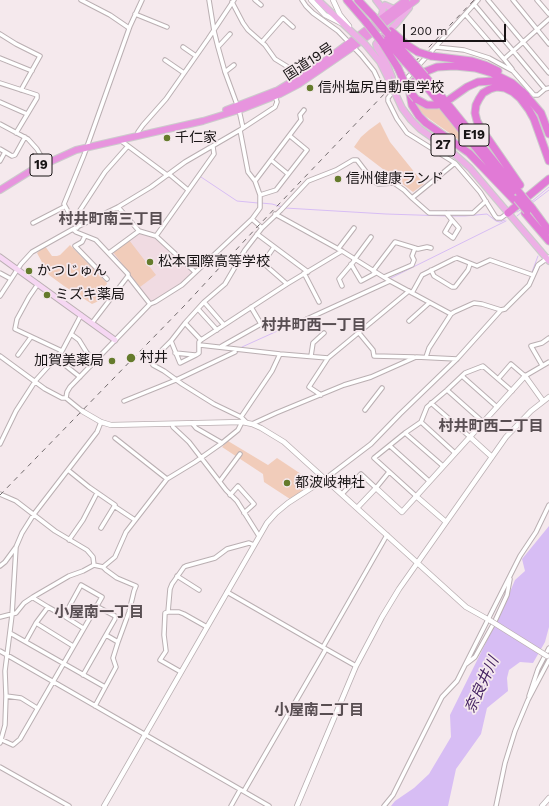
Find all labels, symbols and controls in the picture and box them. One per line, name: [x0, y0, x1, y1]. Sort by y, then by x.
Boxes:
scale bar: [405, 16, 508, 42]
text: 200 m: [410, 24, 447, 38]
street label: 国道19号: [281, 40, 337, 84]
place label: 信州塩尻自動車学校: [318, 80, 444, 96]
marker: 信州塩尻自動車学校: [305, 83, 315, 93]
road number: E19: [459, 124, 489, 146]
place label: 千仁家: [175, 130, 217, 146]
marker: 千仁家: [162, 133, 172, 143]
road number: 27: [431, 134, 455, 156]
road number: 19: [30, 154, 52, 176]
place label: 信州健康ランド: [346, 171, 444, 187]
marker: 信州健康ランド: [333, 174, 343, 184]
district label: 村井町南三丁目: [59, 211, 163, 229]
place label: 松本国際高等学校: [158, 254, 270, 270]
marker: 松本国際高等学校: [145, 257, 155, 267]
place label: かつじゅん: [37, 263, 107, 279]
marker: かつじゅん: [24, 266, 34, 276]
place label: ミズキ薬局: [55, 287, 125, 303]
marker: ミズキ薬局: [42, 290, 52, 300]
district label: 村井町西一丁目: [262, 317, 366, 335]
place label: 村井: [140, 350, 168, 366]
marker: 村井: [125, 352, 137, 364]
place label: 加賀美薬局: [34, 353, 104, 369]
marker: 加賀美薬局: [107, 356, 117, 366]
district label: 村井町西二丁目: [439, 418, 543, 436]
place label: 都波岐神社: [295, 475, 365, 491]
marker: 都波岐神社: [282, 478, 292, 488]
district label: 小屋南一丁目: [54, 604, 144, 622]
water label: 奈良井川: [461, 654, 503, 716]
district label: 小屋南二丁目: [274, 702, 364, 720]

